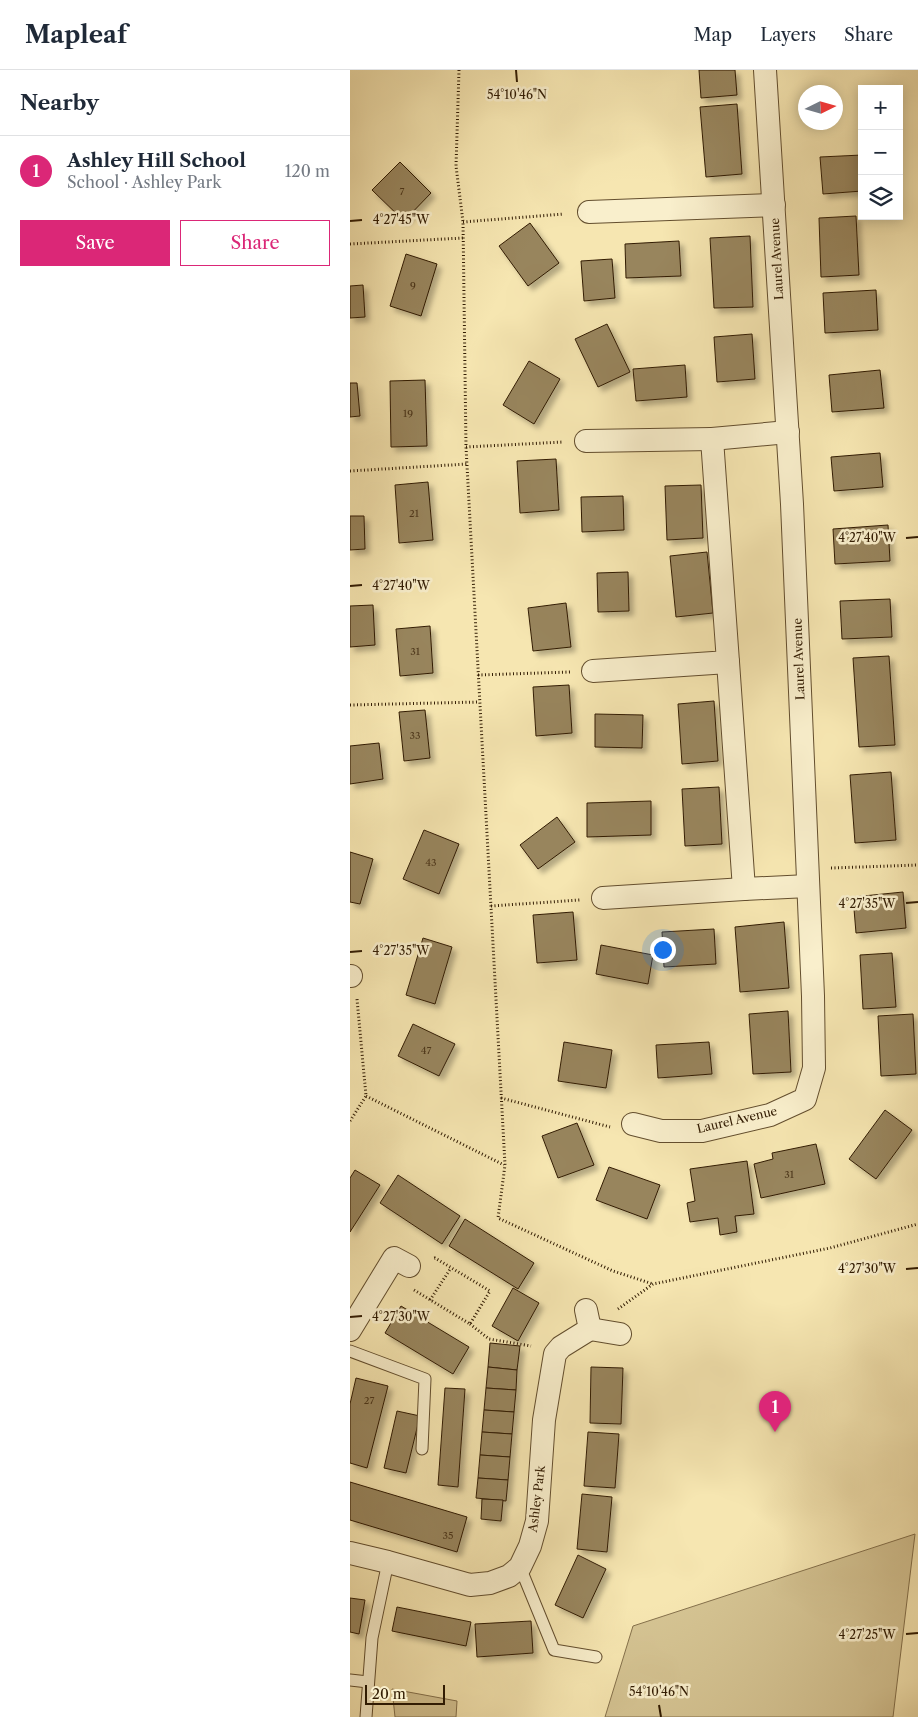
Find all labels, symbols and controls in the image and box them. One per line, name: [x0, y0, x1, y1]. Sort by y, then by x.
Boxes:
text: Mapleaf: [25, 20, 127, 49]
text: Map: [694, 24, 732, 46]
text: Layers: [760, 24, 816, 46]
text: Share: [844, 24, 893, 46]
north arrow: [798, 85, 843, 130]
map controls: [858, 85, 903, 220]
button: +: [858, 85, 903, 130]
text: 54°10'46"N: [487, 87, 547, 102]
text: Nearby: [20, 90, 99, 115]
button: −: [858, 130, 903, 175]
text: Ashley Hill School: [67, 149, 246, 172]
text: 1: [32, 161, 40, 181]
text: 120 m: [285, 161, 330, 181]
text: School · Ashley Park: [67, 172, 221, 192]
button: layers: [858, 175, 903, 220]
house number: 7: [400, 185, 405, 198]
text: 4°27'45"W: [373, 212, 430, 227]
street label: Laurel Avenue: [767, 217, 786, 300]
button: Save: [20, 220, 170, 266]
button: Share: [180, 220, 330, 266]
house number: 9: [410, 279, 416, 292]
house number: 19: [403, 407, 413, 420]
house number: 21: [409, 507, 420, 520]
text: 4°27'40"W: [838, 530, 897, 545]
text: 4°27'40"W: [372, 578, 431, 593]
street label: Laurel Avenue: [790, 617, 807, 700]
house number: 31: [410, 645, 421, 658]
house number: 33: [409, 729, 421, 742]
house number: 43: [425, 856, 437, 869]
text: 4°27'35"W: [839, 896, 896, 911]
your location: [650, 937, 676, 963]
text: 4°27'35"W: [373, 943, 430, 958]
house number: 47: [421, 1044, 431, 1057]
street label: Laurel Avenue: [695, 1103, 779, 1136]
house number: 31: [784, 1168, 795, 1181]
text: 4°27'30"W: [838, 1261, 897, 1276]
text: 4°27'30"W: [372, 1309, 431, 1324]
pin: 1: [759, 1391, 791, 1432]
house number: 27: [364, 1394, 374, 1407]
street label: Ashley Park: [525, 1464, 548, 1534]
house number: 35: [443, 1529, 453, 1542]
text: 4°27'25"W: [838, 1627, 896, 1642]
scale bar: [365, 1682, 445, 1705]
text: 54°10'46"N: [629, 1684, 689, 1699]
text: 20 m: [372, 1685, 406, 1703]

